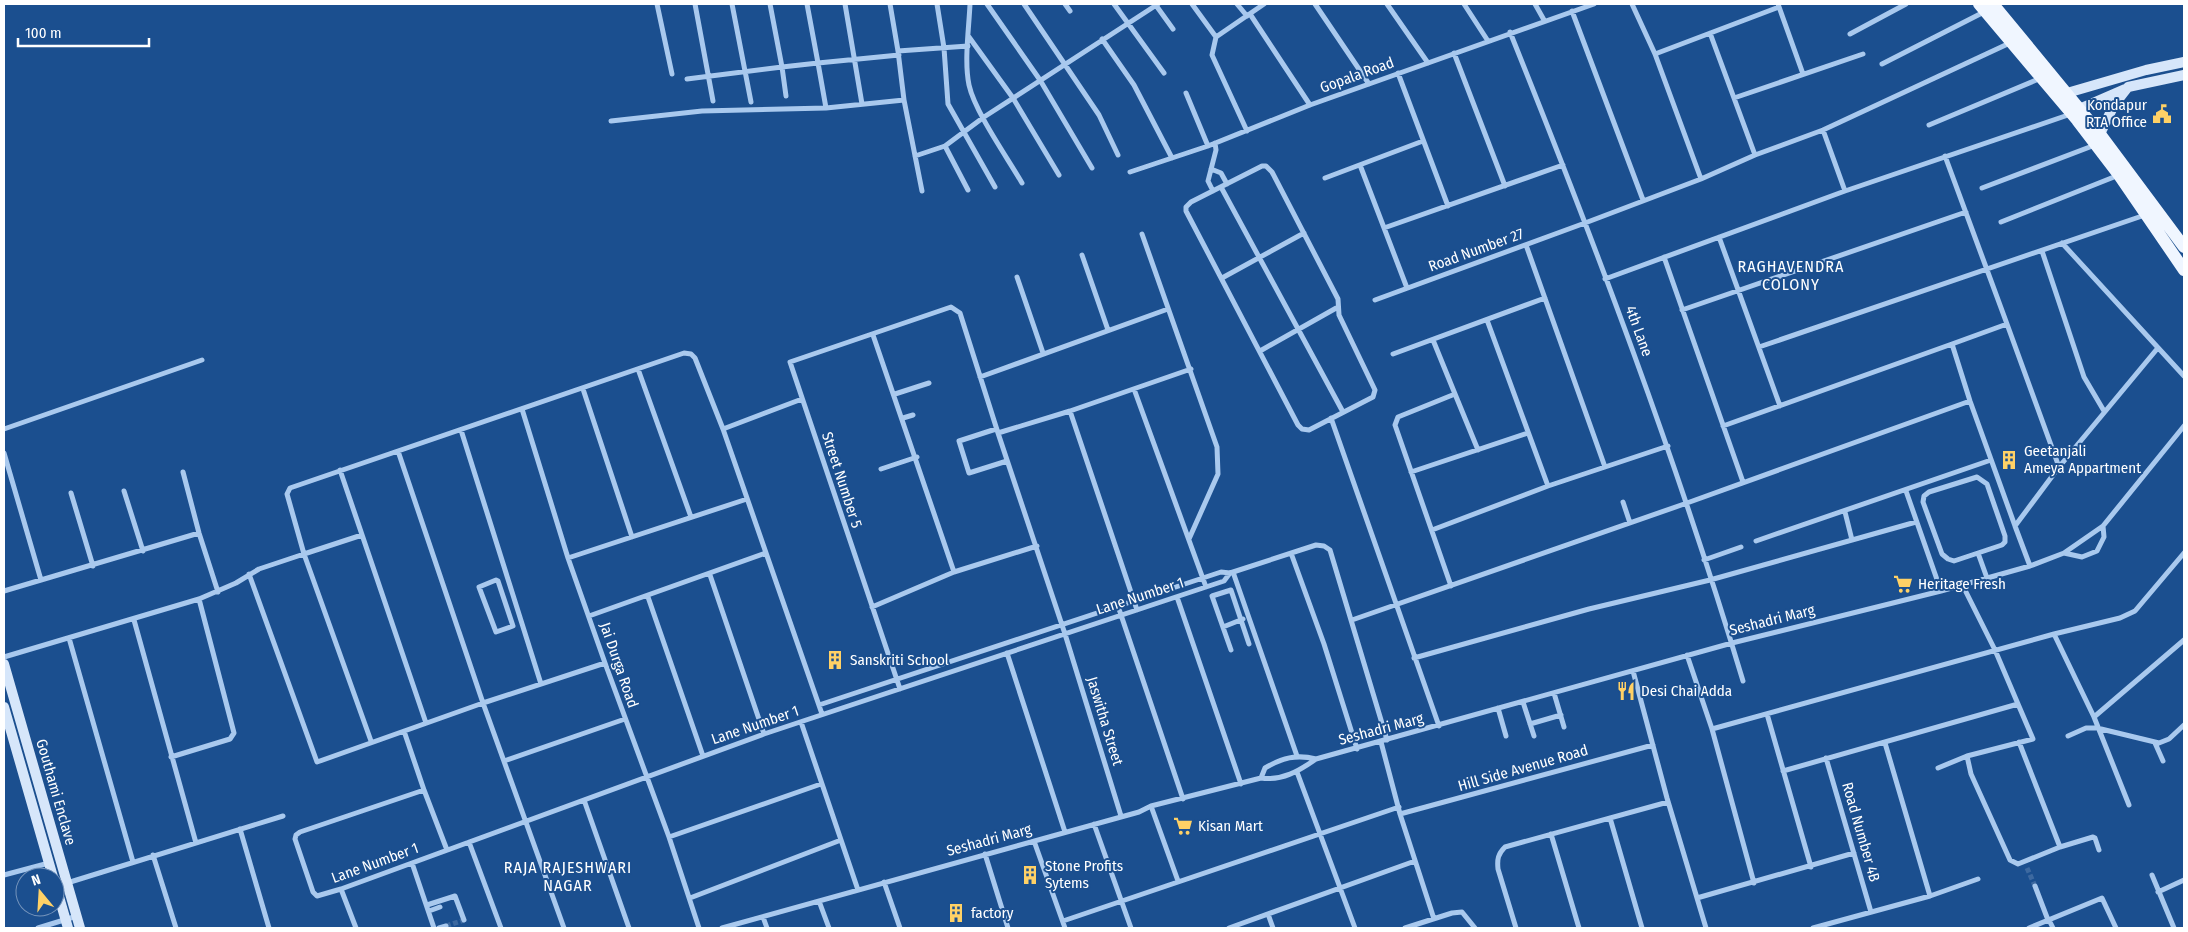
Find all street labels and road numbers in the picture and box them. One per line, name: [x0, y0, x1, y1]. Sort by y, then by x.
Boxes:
street label: Gopala Road: [1318, 53, 1396, 97]
street label: Road Number 27: [1426, 224, 1526, 276]
street label: 4th Lane: [1622, 303, 1656, 359]
street label: Street Number 5: [818, 430, 866, 530]
street label: Lane Number 1: [1094, 573, 1186, 619]
street label: Seshadri Marg: [1728, 601, 1816, 639]
street label: Jai Durga Road: [596, 620, 642, 710]
street label: Jaswitha Street: [1083, 674, 1127, 768]
street label: Lane Number 1: [709, 702, 801, 748]
street label: Seshadri Marg: [1337, 709, 1425, 749]
street label: Gouthami Enclave: [32, 737, 80, 847]
street label: Hill Side Avenue Road: [1456, 741, 1590, 795]
street label: Road Number 4B: [1838, 780, 1884, 884]
street label: Seshadri Marg: [945, 820, 1033, 860]
street label: Lane Number 1: [329, 839, 421, 887]

